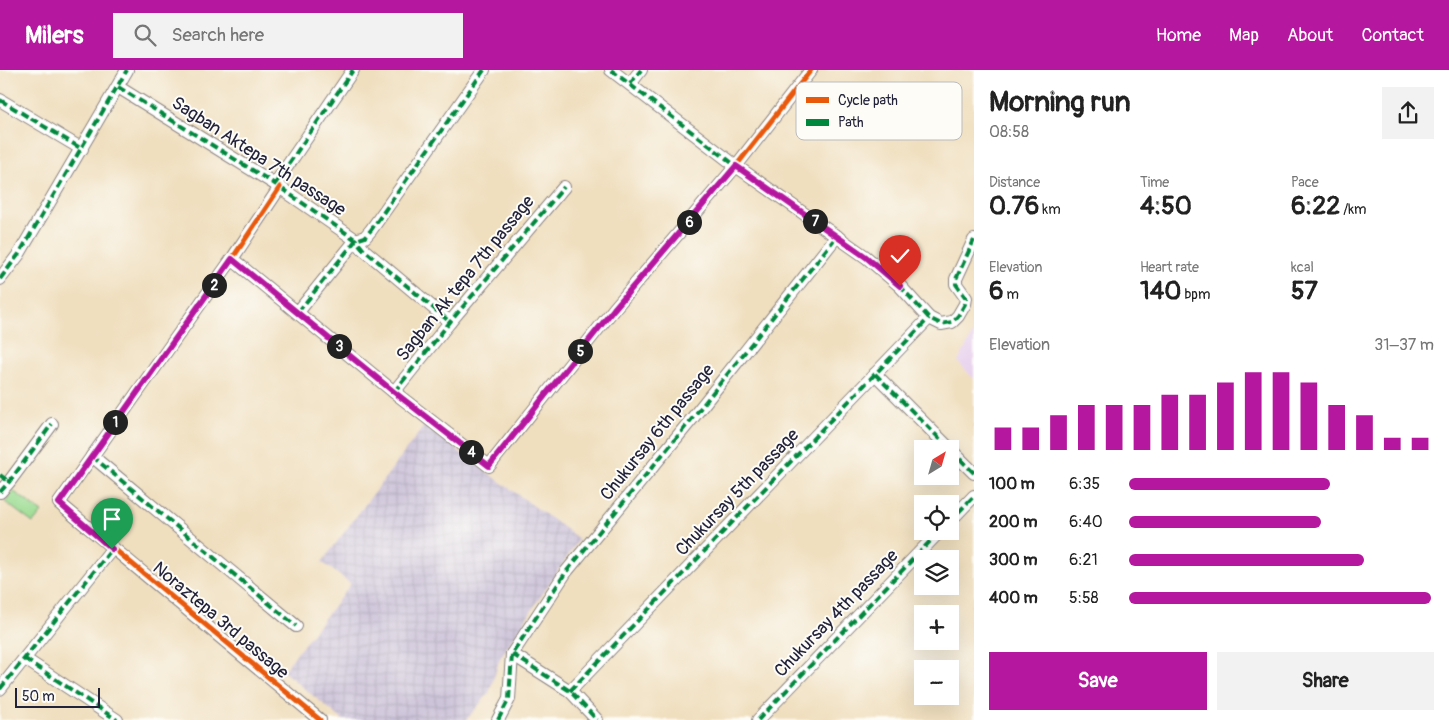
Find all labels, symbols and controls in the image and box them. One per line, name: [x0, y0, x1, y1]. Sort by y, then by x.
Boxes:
search box: [113, 13, 463, 58]
text: Milers: [25, 21, 83, 50]
icon: search: [131, 21, 159, 49]
text: Search here: [171, 23, 264, 47]
text: Home: [1156, 24, 1201, 47]
text: Map: [1229, 24, 1259, 47]
text: About: [1287, 24, 1333, 47]
text: Contact: [1361, 24, 1424, 47]
legend: [796, 82, 962, 140]
text: Morning run: [989, 85, 1131, 120]
button: share: [1382, 87, 1434, 139]
street label: Sagban Aktepa 7th passage: [167, 91, 350, 221]
text: Cycle path: [838, 92, 898, 109]
text: Path: [838, 114, 863, 131]
text: 08:58: [989, 122, 1029, 142]
text: Distance: [989, 174, 1040, 191]
text: Time: [1140, 174, 1169, 191]
text: Pace: [1291, 174, 1319, 191]
street label: Sagban Ak tepa 7th passage: [391, 191, 540, 366]
text: 0.76: [989, 191, 1039, 222]
text: 4:50: [1140, 191, 1192, 222]
text: 6:22: [1291, 191, 1340, 222]
text: km: [1039, 201, 1061, 218]
text: /km: [1340, 201, 1367, 218]
pin: 7: [802, 208, 828, 234]
pin: 6: [676, 210, 702, 234]
text: 7: [812, 213, 819, 230]
text: 6: [685, 214, 694, 231]
pin: [879, 235, 921, 286]
icon: check: [886, 242, 914, 270]
text: Elevation: [989, 259, 1042, 276]
text: Heart rate: [1140, 259, 1199, 276]
text: kcal: [1291, 259, 1314, 276]
pin: 2: [202, 272, 226, 298]
text: 6: [989, 276, 1004, 307]
text: 140: [1140, 276, 1181, 307]
text: 57: [1291, 276, 1318, 307]
text: 2: [211, 277, 218, 294]
text: m: [1004, 286, 1019, 303]
text: bpm: [1181, 286, 1210, 303]
pin: 3: [326, 334, 352, 358]
text: Elevation: [989, 335, 1050, 355]
text: 31–37 m: [1374, 335, 1434, 355]
text: 3: [336, 338, 343, 355]
pin: 5: [568, 338, 592, 364]
text: 5: [577, 343, 584, 360]
street label: Chukursay 6th passage: [595, 359, 720, 505]
pin: 1: [102, 410, 128, 434]
text: 1: [113, 414, 118, 431]
street label: Chukursay 5th passage: [671, 424, 804, 561]
pin: 4: [458, 440, 484, 464]
north arrow: [914, 440, 959, 485]
map controls: [914, 440, 959, 705]
text: 4: [467, 444, 476, 461]
text: 100 m: [989, 474, 1035, 494]
text: 6:35: [1069, 474, 1100, 494]
button: locate: [914, 495, 959, 540]
pin: [91, 498, 133, 549]
icon: arrive: [98, 505, 126, 533]
text: 200 m: [989, 512, 1037, 532]
text: 6:40: [1069, 512, 1103, 532]
street label: Chukursay 4th passage: [769, 545, 903, 682]
button: layers: [914, 550, 959, 595]
text: 300 m: [989, 550, 1037, 570]
text: 6:21: [1069, 550, 1098, 570]
street label: Noraztepa 3rd passage: [148, 557, 294, 684]
text: 400 m: [989, 588, 1038, 608]
text: 5:58: [1069, 588, 1099, 608]
button: +: [914, 605, 959, 650]
button: Save: [989, 652, 1207, 710]
button: Share: [1217, 652, 1434, 710]
button: −: [914, 660, 959, 705]
scale bar: [15, 685, 100, 708]
text: 50 m: [22, 688, 55, 705]

